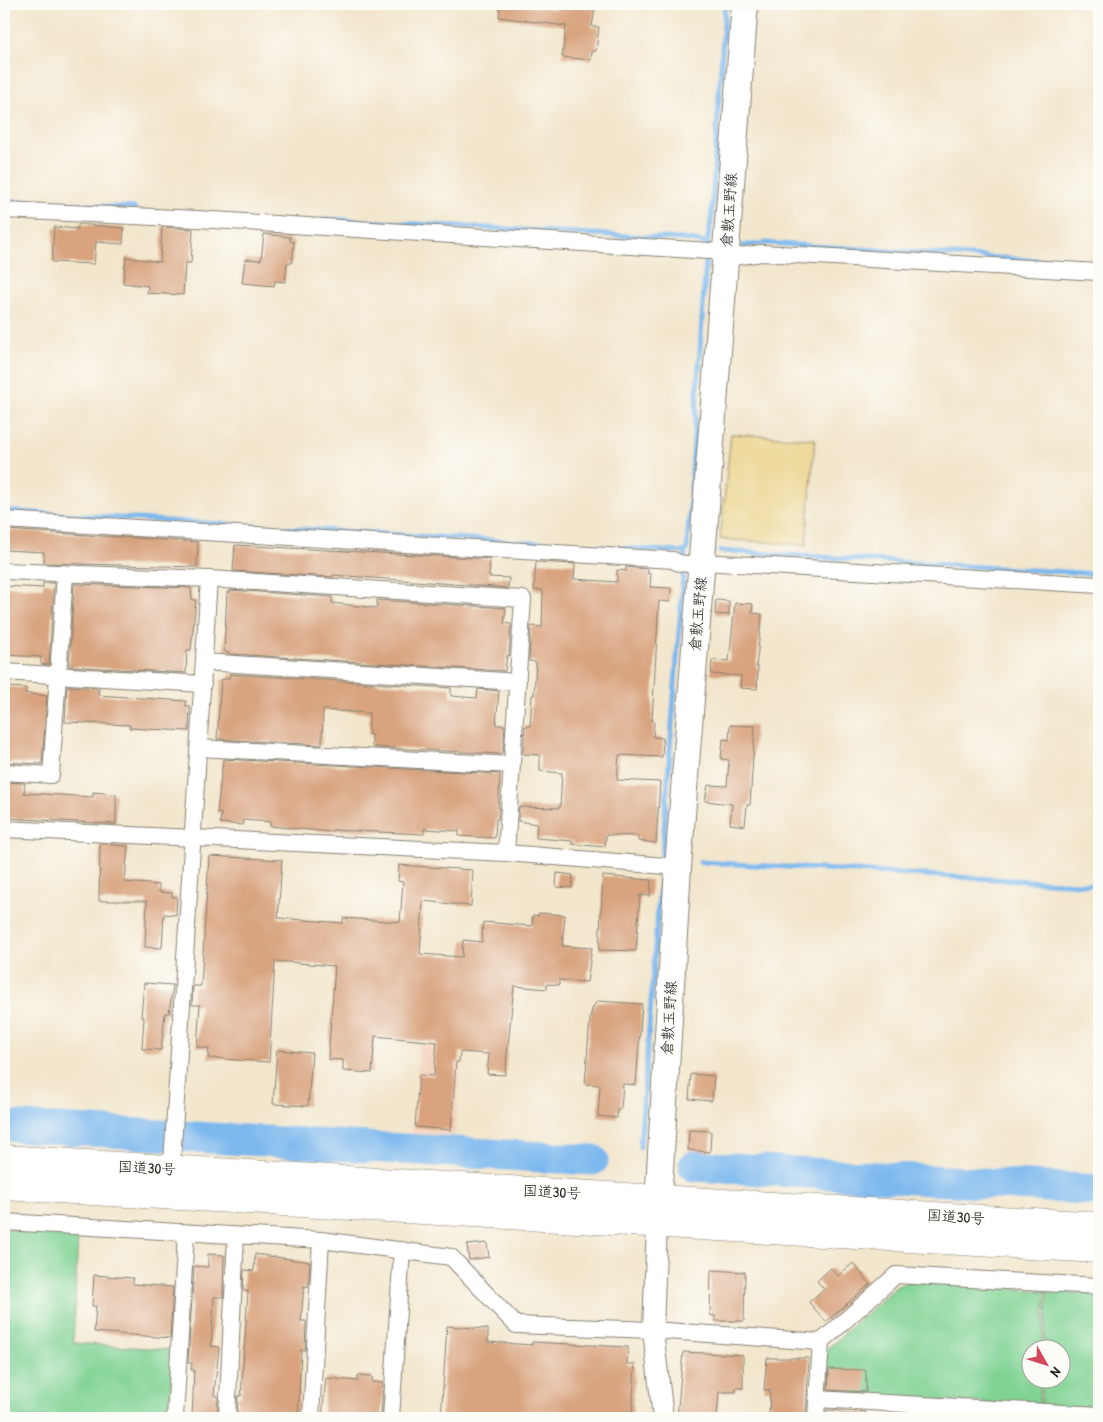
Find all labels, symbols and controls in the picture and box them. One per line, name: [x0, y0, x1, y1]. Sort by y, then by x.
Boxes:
street label: 倉敷玉野線: [715, 172, 742, 248]
street label: 倉敷玉野線: [684, 576, 711, 652]
street label: 倉敷玉野線: [656, 980, 681, 1056]
street label: 国道30号: [117, 1155, 177, 1180]
street label: 国道30号: [522, 1179, 582, 1204]
street label: 国道30号: [926, 1204, 986, 1229]
north arrow: [1020, 1340, 1070, 1390]
text: N: [1046, 1364, 1066, 1382]

